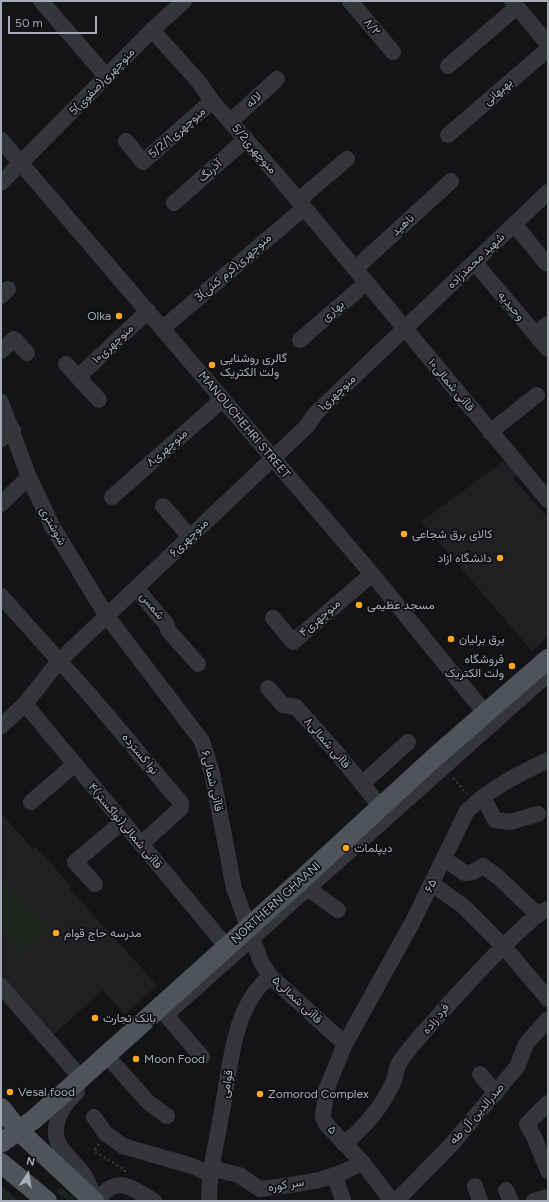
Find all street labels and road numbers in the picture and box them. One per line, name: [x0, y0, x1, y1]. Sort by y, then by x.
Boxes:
street label: ۸/۲: [361, 15, 383, 39]
street label: 5منوچهری(صفوی): [66, 45, 138, 119]
street label: بهبهانی: [480, 75, 516, 109]
street label: لاله: [243, 89, 265, 111]
street label: 5/2/1منوچهری: [146, 104, 208, 162]
street label: 5/2منوچهری: [228, 121, 280, 177]
street label: آذرنگ: [195, 157, 225, 185]
street label: ناهید: [389, 211, 417, 239]
street label: شهید محمدزاده: [444, 230, 508, 292]
street label: 3منوچهری(کرم کش): [192, 231, 274, 305]
street label: وحیدیه: [494, 288, 528, 324]
street label: بهاری: [319, 297, 347, 325]
street label: منوچهری۱۰: [89, 321, 137, 367]
street label: قاآنی شمالی۱۰: [425, 356, 477, 414]
street label: MANOUCHEHRI STREET: [195, 369, 293, 481]
street label: منوچهری۱: [315, 372, 359, 414]
street label: منوچهری۸: [143, 426, 191, 470]
street label: شوشتری: [37, 504, 69, 548]
street label: منوچهری۶: [166, 516, 212, 560]
street label: شمس: [136, 589, 168, 623]
street label: منوچهری۴: [297, 596, 343, 640]
street label: قاآنی شمالی۸: [301, 714, 353, 772]
street label: نوا گسترده: [119, 730, 161, 778]
street label: قاآنی شمالی۶: [198, 749, 226, 813]
street label: ۴قاآنی شمالی(نواگستر): [85, 780, 165, 872]
street label: NORTHERN GHAANI: [228, 859, 324, 947]
street label: ۶۵: [422, 877, 440, 895]
street label: قاآنی شمالی۵: [269, 973, 325, 1027]
street label: فرد زاده: [419, 1001, 453, 1037]
street label: قوامی: [218, 1069, 236, 1099]
street label: صدرالدین آل طه: [447, 1080, 507, 1148]
street label: ۵: [324, 1123, 340, 1137]
street label: سر کوره: [267, 1175, 305, 1195]

